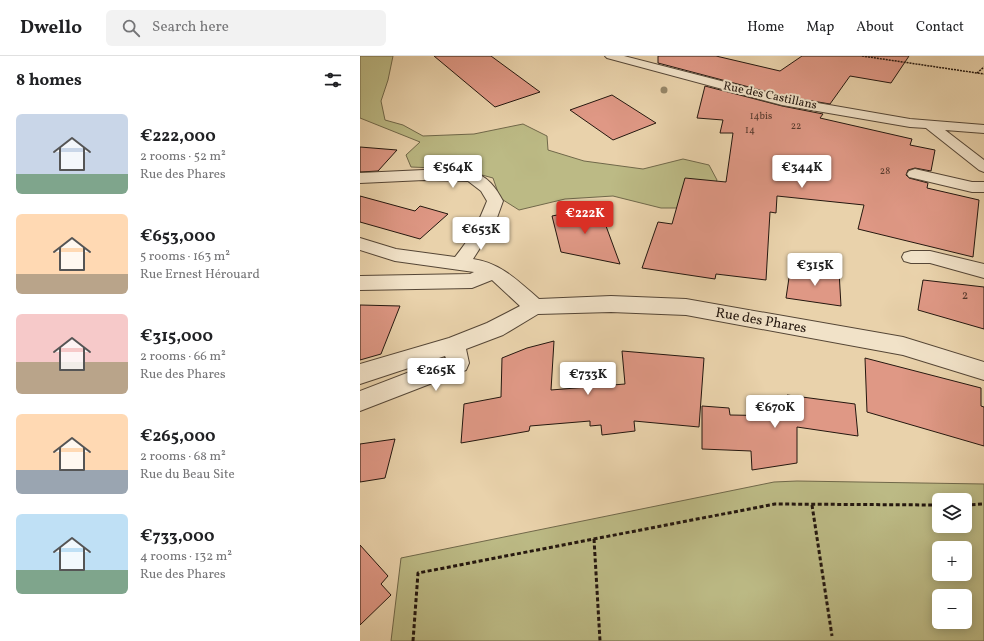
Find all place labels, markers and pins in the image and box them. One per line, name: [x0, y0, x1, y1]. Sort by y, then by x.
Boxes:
pin: €564K: [425, 155, 481, 189]
pin: €344K: [774, 155, 830, 189]
pin: €222K: [557, 201, 613, 235]
pin: €653K: [453, 217, 509, 251]
pin: €315K: [787, 253, 843, 287]
pin: €265K: [408, 358, 464, 392]
pin: €733K: [560, 362, 616, 396]
pin: €670K: [747, 395, 803, 429]

